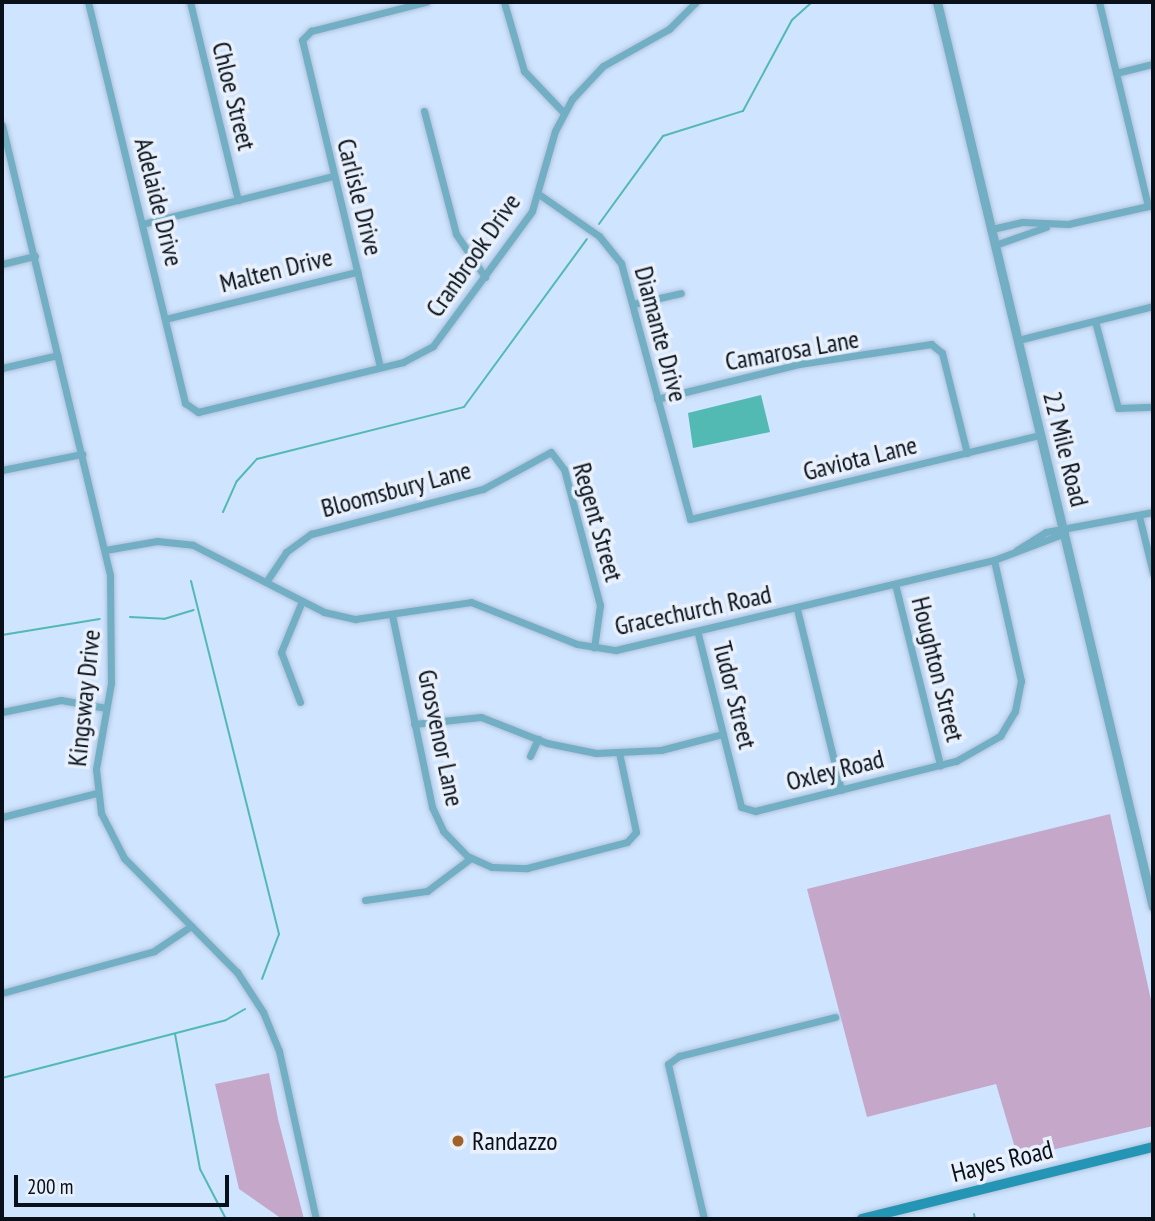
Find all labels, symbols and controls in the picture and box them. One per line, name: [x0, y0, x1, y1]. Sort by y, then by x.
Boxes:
street label: Chloe Street: [205, 39, 263, 153]
street label: Adelaide Drive: [128, 135, 190, 269]
street label: Carlisle Drive: [330, 135, 390, 259]
street label: Cranbrook Drive: [419, 187, 527, 323]
street label: Malten Drive: [216, 241, 336, 299]
street label: Diamante Drive: [628, 263, 694, 405]
street label: Camarosa Lane: [723, 323, 861, 377]
street label: 22 Mile Road: [1037, 388, 1095, 510]
street label: Gaviota Lane: [800, 429, 920, 487]
street label: Bloomsbury Lane: [317, 454, 475, 524]
street label: Regent Street: [566, 459, 630, 585]
street label: Gracechurch Road: [612, 578, 774, 642]
street label: Houghton Street: [905, 593, 971, 745]
street label: Kingsway Drive: [61, 628, 107, 768]
street label: Tudor Street: [707, 638, 763, 752]
street label: Grosvenor Lane: [411, 667, 471, 809]
street label: Oxley Road: [783, 743, 887, 797]
place label: Randazzo: [472, 1125, 558, 1157]
marker: Randazzo: [450, 1133, 466, 1149]
street label: Hayes Road: [948, 1133, 1056, 1189]
scale bar: [18, 1162, 233, 1206]
text: 200 m: [27, 1173, 73, 1200]

